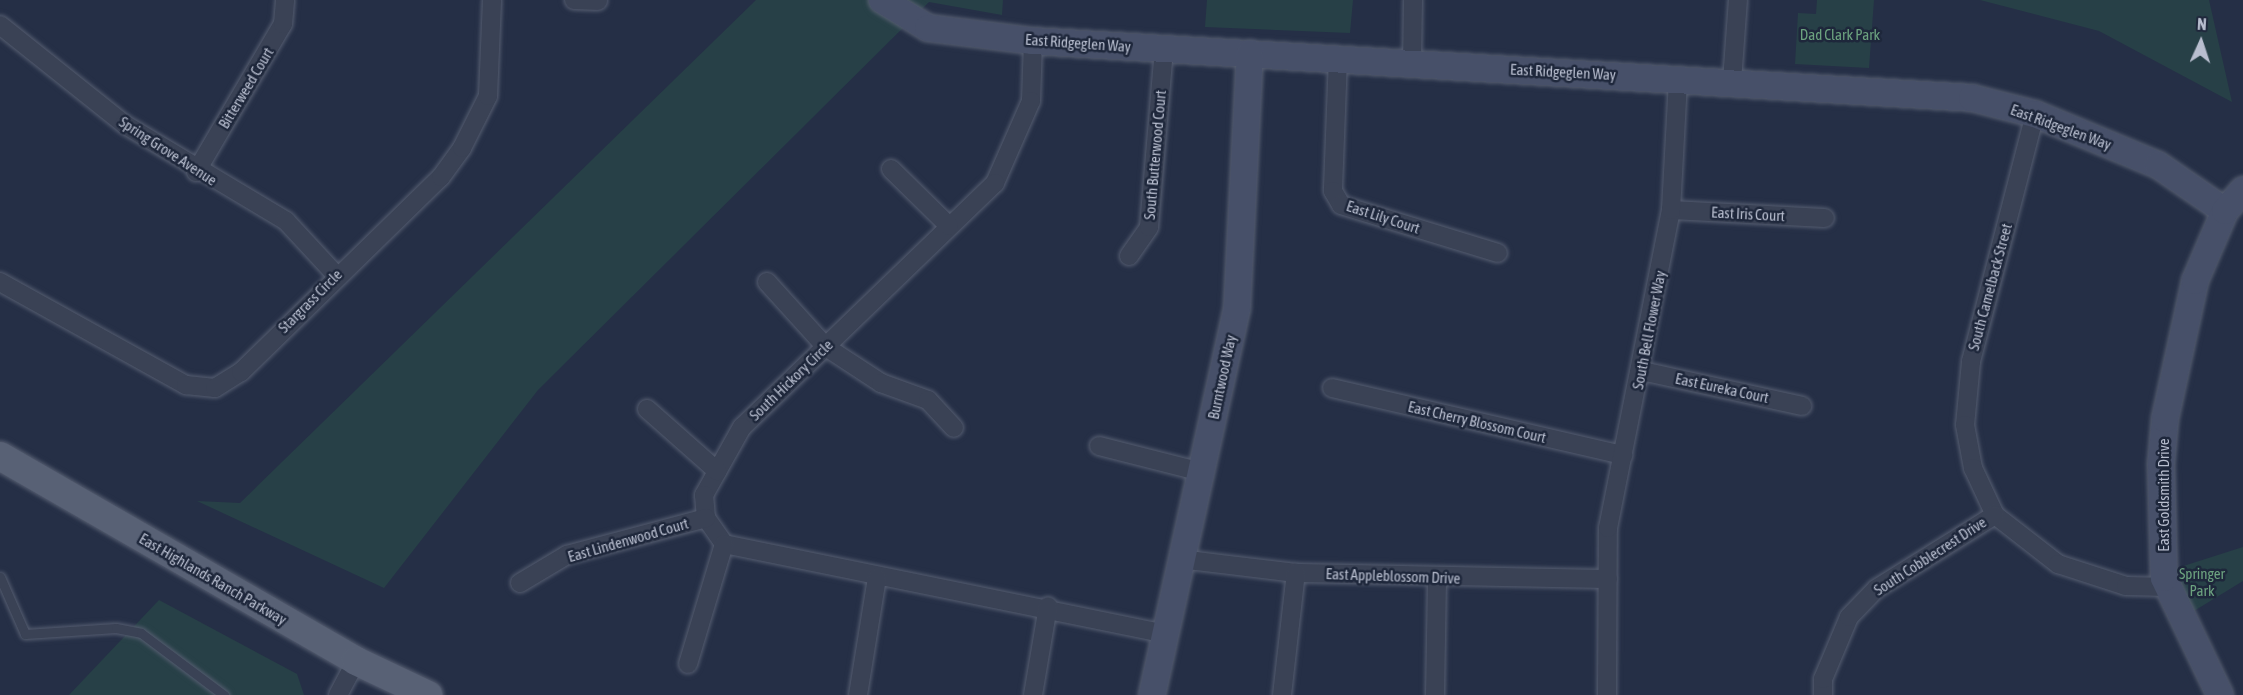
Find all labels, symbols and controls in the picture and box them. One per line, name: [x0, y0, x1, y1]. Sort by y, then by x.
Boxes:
north arrow: [2171, 12, 2231, 72]
text: N: [2197, 15, 2207, 33]
park label: Dad Clark Park: [1800, 26, 1880, 44]
street label: East Ridgeglen Way: [1024, 30, 1132, 56]
street label: Bitterweed Court: [215, 44, 277, 132]
street label: East Ridgeglen Way: [1510, 60, 1616, 84]
street label: South Butterwood Court: [1140, 89, 1170, 221]
street label: East Ridgeglen Way: [2008, 100, 2114, 154]
street label: Spring Grove Avenue: [116, 113, 220, 189]
street label: East Lily Court: [1344, 197, 1422, 237]
street label: East Iris Court: [1711, 203, 1785, 225]
street label: South Camelback Street: [1964, 222, 2016, 352]
street label: Stargrass Circle: [274, 265, 346, 337]
street label: South Bell Flower Way: [1629, 269, 1669, 391]
street label: Burntwood Way: [1204, 333, 1240, 421]
street label: South Hickory Circle: [746, 336, 836, 424]
street label: East Eureka Court: [1674, 369, 1770, 407]
street label: East Cherry Blossom Court: [1406, 397, 1548, 447]
street label: East Goldsmith Drive: [2155, 438, 2173, 552]
street label: South Cobblecrest Drive: [1870, 513, 1990, 599]
street label: East Lindenwood Court: [566, 514, 690, 566]
street label: East Highlands Ranch Parkway: [136, 529, 290, 629]
park label: Springer Park: [2179, 564, 2225, 599]
street label: East Appleblossom Drive: [1325, 565, 1461, 587]

